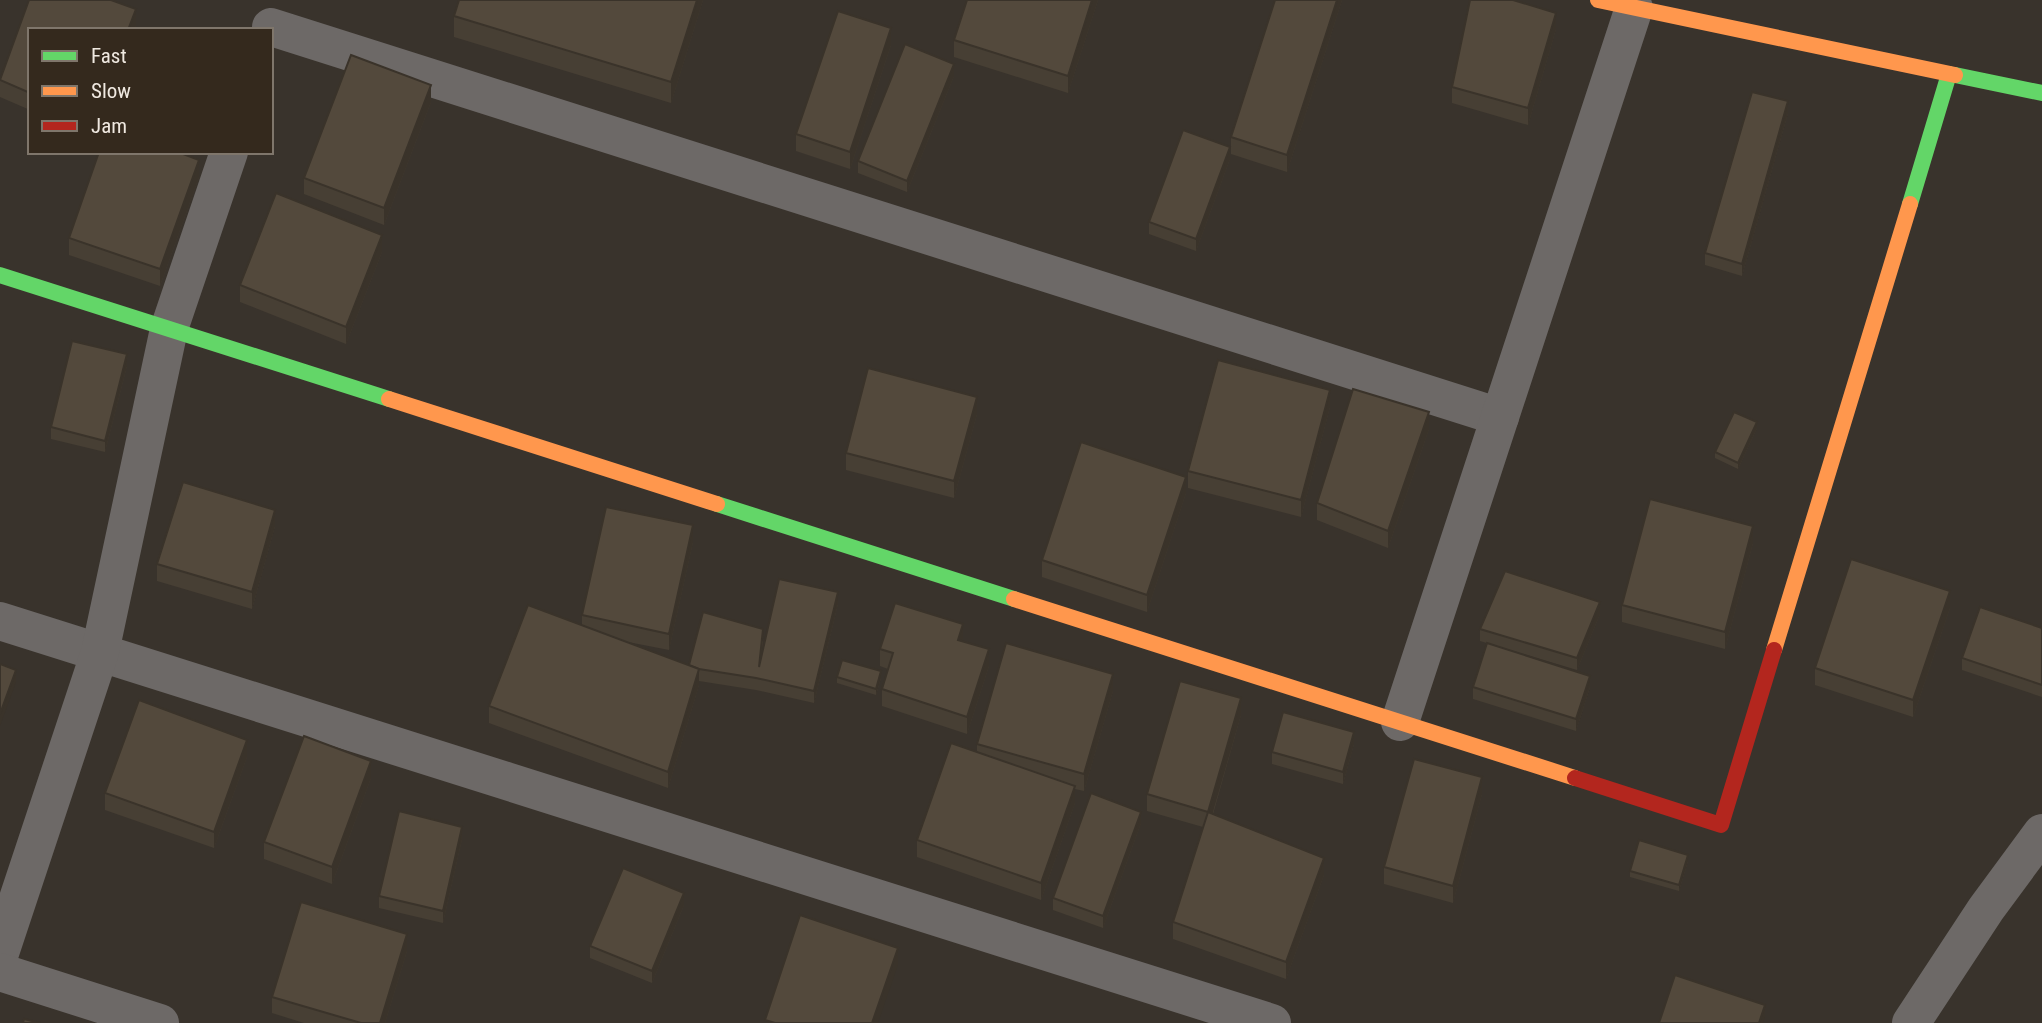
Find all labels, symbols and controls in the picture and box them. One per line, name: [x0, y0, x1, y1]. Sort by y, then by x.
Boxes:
legend: [28, 28, 273, 154]
text: Fast: [91, 44, 127, 68]
text: Slow: [91, 79, 131, 103]
text: Jam: [91, 114, 127, 138]

